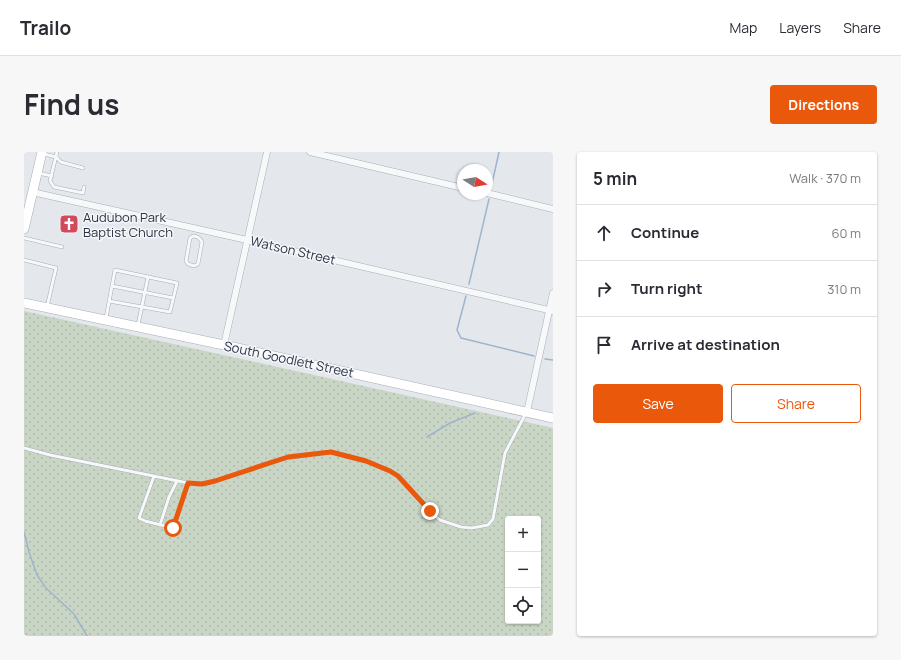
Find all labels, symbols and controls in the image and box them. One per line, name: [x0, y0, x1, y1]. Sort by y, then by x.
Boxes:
text: Trailo: [20, 15, 71, 41]
text: Map: [729, 18, 757, 37]
text: Layers: [779, 18, 821, 37]
text: Share: [843, 18, 881, 37]
text: Find us: [24, 85, 119, 123]
button: Directions: [770, 85, 877, 124]
north arrow: [457, 164, 493, 200]
text: 5 min: [593, 167, 637, 190]
text: Walk · 370 m: [789, 169, 861, 187]
place label: Audubon Park Baptist Church: [83, 208, 173, 241]
church icon: Audubon Park Baptist Church: [58, 213, 80, 235]
icon: ahead: [593, 222, 615, 244]
text: Continue: [631, 222, 699, 243]
text: 60 m: [831, 224, 861, 242]
street label: Watson Street: [249, 231, 337, 269]
icon: right: [593, 278, 615, 300]
text: Turn right: [631, 278, 702, 299]
text: 310 m: [827, 280, 861, 298]
icon: arrive: [593, 334, 615, 356]
text: Arrive at destination: [631, 334, 780, 355]
street label: South Goodlett Street: [222, 336, 356, 382]
button: Save: [593, 384, 723, 423]
button: Share: [731, 384, 861, 423]
route end: [421, 502, 439, 520]
map controls: [505, 516, 541, 624]
button: +: [505, 516, 541, 552]
route start: [164, 519, 182, 537]
button: −: [505, 552, 541, 588]
button: locate: [505, 588, 541, 624]

